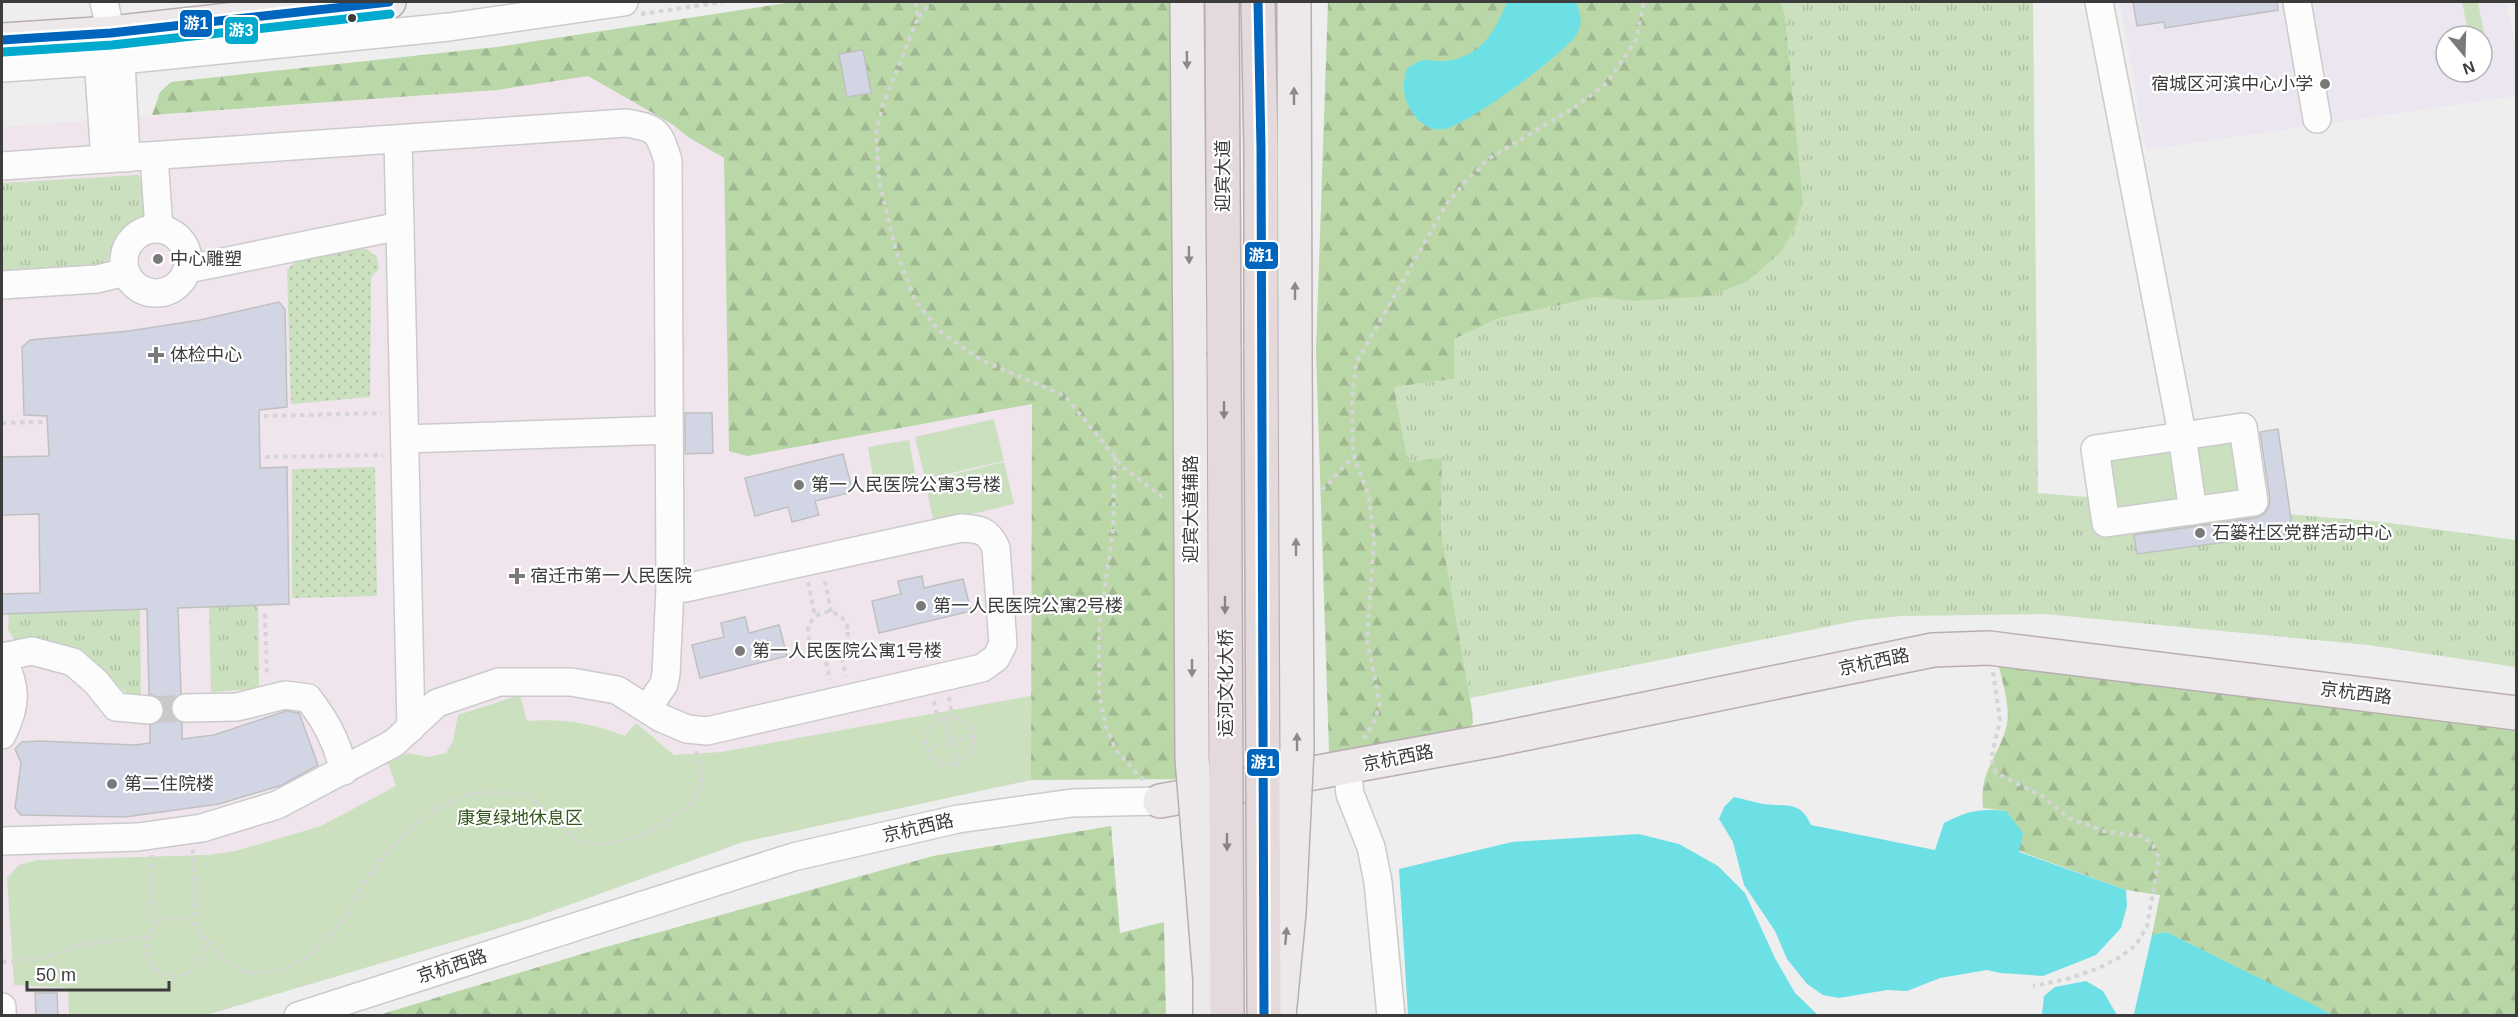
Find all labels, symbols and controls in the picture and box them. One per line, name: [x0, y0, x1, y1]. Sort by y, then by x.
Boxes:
line badge: 游1: [179, 9, 213, 38]
unlabelled marker: [346, 12, 358, 24]
text: 游1: [184, 15, 209, 32]
line badge: 游3: [224, 16, 259, 45]
text: 游3: [229, 22, 254, 39]
north arrow: [2434, 24, 2494, 84]
one-way arrow: [1182, 50, 1192, 69]
text: N: [2460, 58, 2477, 78]
place label: 宿城区河滨中心小学: [2151, 74, 2313, 94]
marker: 宿城区河滨中心小学: [2318, 77, 2332, 91]
one-way arrow: [1289, 86, 1299, 105]
street label: 迎宾大道: [1213, 140, 1233, 212]
line badge: 游1: [1244, 241, 1279, 270]
one-way arrow: [1185, 245, 1194, 264]
text: 游1: [1249, 247, 1274, 264]
place label: 中心雕塑: [170, 249, 242, 269]
marker: 中心雕塑: [151, 252, 165, 266]
one-way arrow: [1290, 281, 1300, 300]
place label: 体检中心: [170, 345, 242, 365]
marker: 体检中心: [147, 346, 165, 364]
one-way arrow: [1219, 400, 1229, 419]
street label: 迎宾大道辅路: [1181, 455, 1201, 563]
place label: 第一人民医院公寓3号楼: [811, 475, 1001, 495]
marker: 第一人民医院公寓3号楼: [792, 478, 806, 492]
place label: 石篓社区党群活动中心: [2212, 523, 2392, 543]
marker: 石篓社区党群活动中心: [2193, 526, 2207, 540]
one-way arrow: [1291, 537, 1301, 556]
place label: 宿迁市第一人民医院: [530, 566, 692, 586]
marker: 宿迁市第一人民医院: [508, 567, 526, 585]
one-way arrow: [1220, 595, 1230, 614]
place label: 第一人民医院公寓2号楼: [933, 596, 1123, 616]
marker: 第一人民医院公寓2号楼: [914, 599, 928, 613]
street label: 运河文化大桥: [1216, 629, 1236, 737]
place label: 第一人民医院公寓1号楼: [752, 641, 942, 661]
marker: 第一人民医院公寓1号楼: [733, 644, 747, 658]
street label: 京杭西路: [1837, 645, 1911, 679]
one-way arrow: [1187, 659, 1197, 678]
street label: 京杭西路: [2319, 679, 2393, 707]
one-way arrow: [1292, 732, 1302, 751]
street label: 京杭西路: [1361, 741, 1435, 775]
line badge: 游1: [1246, 748, 1280, 777]
text: 游1: [1251, 754, 1276, 771]
place label: 第二住院楼: [124, 774, 214, 794]
marker: 第二住院楼: [105, 777, 119, 791]
park label: 康复绿地休息区: [457, 808, 583, 828]
street label: 京杭西路: [881, 810, 955, 846]
one-way arrow: [1222, 832, 1232, 851]
one-way arrow: [1281, 927, 1291, 946]
street label: 京杭西路: [415, 945, 489, 987]
scale bar: [27, 954, 170, 992]
text: 50 m: [36, 965, 76, 985]

